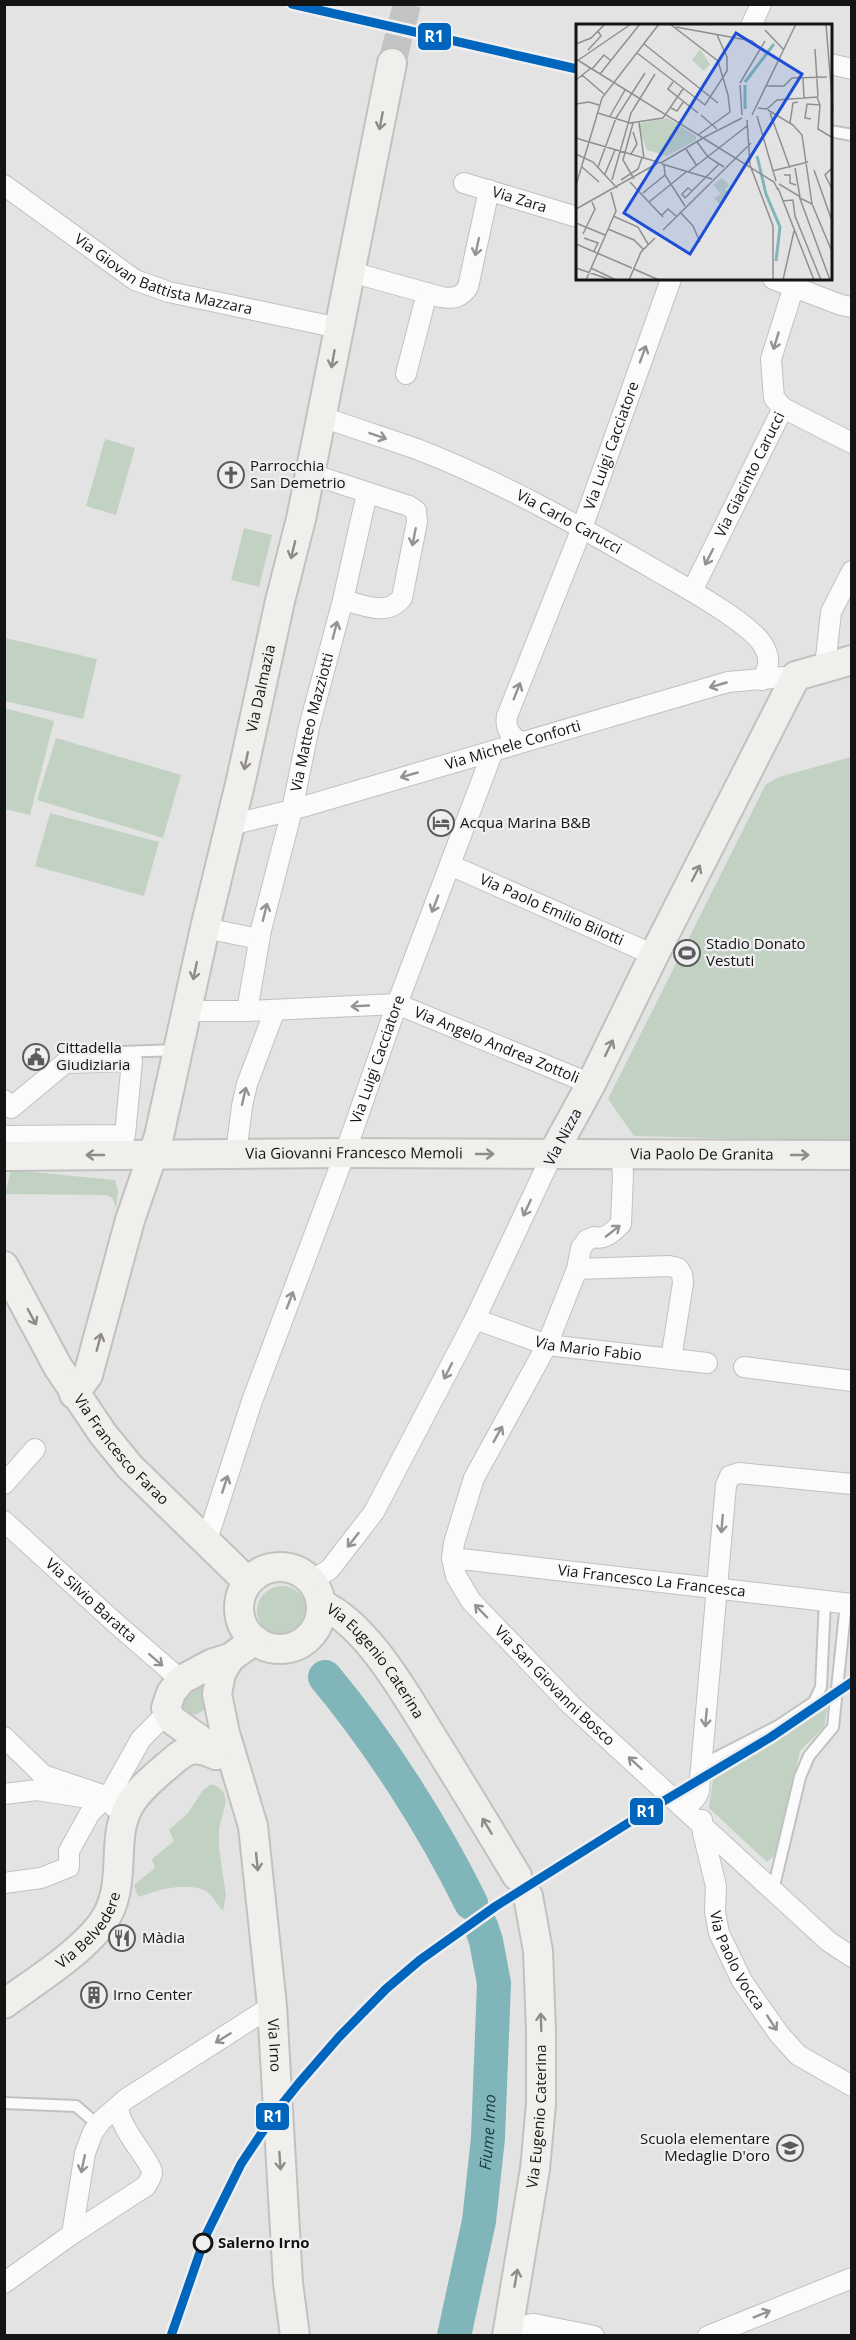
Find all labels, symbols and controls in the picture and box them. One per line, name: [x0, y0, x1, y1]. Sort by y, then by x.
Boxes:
line badge: R1: [417, 22, 452, 51]
inset map: [576, 24, 832, 280]
text: R1: [424, 25, 444, 47]
one-way arrow: [375, 110, 386, 130]
street label: Via Zara: [490, 181, 550, 216]
street label: Via Giovan Battista Mazzara: [71, 228, 254, 318]
one-way arrow: [470, 237, 482, 256]
one-way arrow: [770, 332, 781, 351]
one-way arrow: [639, 345, 650, 364]
one-way arrow: [328, 349, 339, 369]
street label: Via Luigi Cacciatore: [578, 378, 643, 512]
street label: Via Giacinto Carucci: [709, 408, 789, 540]
one-way arrow: [368, 432, 387, 443]
place label: Parrocchia San Demetrio: [250, 455, 346, 492]
church icon: Parrocchia San Demetrio: [216, 460, 246, 490]
street label: Via Carlo Carucci: [513, 484, 626, 558]
one-way arrow: [408, 527, 419, 546]
one-way arrow: [287, 540, 299, 559]
one-way arrow: [702, 547, 714, 565]
one-way arrow: [330, 621, 342, 640]
street label: Via Dalmazia: [241, 643, 279, 734]
street label: Via Matteo Mazziotti: [285, 651, 337, 793]
one-way arrow: [708, 680, 727, 691]
one-way arrow: [512, 682, 523, 701]
street label: Via Michele Conforti: [442, 715, 583, 774]
one-way arrow: [239, 751, 251, 770]
one-way arrow: [400, 770, 419, 781]
hotel icon: Acqua Marina B&B: [426, 808, 456, 838]
place label: Acqua Marina B&B: [460, 812, 591, 832]
one-way arrow: [691, 864, 702, 882]
street label: Via Paolo Emilio Bilotti: [477, 868, 627, 949]
one-way arrow: [429, 894, 440, 912]
one-way arrow: [259, 903, 271, 922]
place label: Stadio Donato Vestuti: [706, 933, 806, 970]
sports icon: Stadio Donato Vestuti: [672, 938, 702, 968]
one-way arrow: [189, 960, 200, 980]
street label: Via Luigi Cacciatore: [345, 992, 409, 1126]
one-way arrow: [351, 1000, 371, 1011]
street label: Via Angelo Andrea Zottoli: [412, 1001, 583, 1087]
place label: Cittadella Giudiziaria: [56, 1037, 130, 1074]
one-way arrow: [604, 1039, 616, 1057]
public building icon: Cittadella Giudiziaria: [21, 1042, 51, 1072]
one-way arrow: [239, 1087, 250, 1106]
street label: Via Nizza: [539, 1104, 586, 1169]
street label: Via Giovanni Francesco Memoli: [245, 1142, 463, 1163]
street label: Via Paolo De Granita: [630, 1143, 774, 1164]
one-way arrow: [475, 1148, 495, 1160]
one-way arrow: [86, 1149, 106, 1161]
one-way arrow: [789, 1149, 809, 1161]
one-way arrow: [521, 1198, 533, 1216]
one-way arrow: [604, 1224, 620, 1237]
one-way arrow: [285, 1292, 296, 1310]
one-way arrow: [27, 1308, 38, 1326]
street label: Via Mario Fabio: [532, 1330, 643, 1365]
one-way arrow: [93, 1333, 105, 1352]
one-way arrow: [442, 1361, 453, 1379]
street label: Via Francesco Farao: [70, 1390, 174, 1509]
one-way arrow: [492, 1426, 504, 1443]
one-way arrow: [220, 1475, 231, 1494]
one-way arrow: [717, 1513, 728, 1533]
one-way arrow: [346, 1532, 359, 1548]
street label: Via Silvio Baratta: [42, 1553, 142, 1646]
street label: Via Francesco La Francesca: [557, 1559, 747, 1601]
street label: Via Eugenio Caterina: [323, 1598, 429, 1722]
one-way arrow: [473, 1604, 488, 1619]
street label: Via San Giovanni Bosco: [491, 1621, 620, 1750]
one-way arrow: [148, 1652, 164, 1666]
one-way arrow: [700, 1707, 711, 1727]
one-way arrow: [628, 1756, 643, 1770]
line badge: R1: [629, 1797, 664, 1826]
text: R1: [636, 1800, 656, 1822]
one-way arrow: [481, 1818, 493, 1835]
one-way arrow: [252, 1851, 263, 1871]
street label: Via Belvedere: [51, 1890, 124, 1972]
street label: Via Paolo Vocca: [706, 1909, 770, 2013]
restaurant icon: Màdia: [107, 1923, 137, 1953]
place label: Màdia: [142, 1927, 185, 1947]
building icon: Irno Center: [79, 1980, 109, 2010]
place label: Irno Center: [113, 1984, 192, 2004]
one-way arrow: [535, 2012, 547, 2032]
one-way arrow: [766, 2014, 778, 2031]
street label: Via Irno: [264, 2018, 287, 2072]
one-way arrow: [215, 2032, 232, 2044]
street label: Via Eugenio Caterina: [521, 2045, 550, 2190]
water label: Fiume Irno: [474, 2094, 501, 2171]
line badge: R1: [255, 2102, 290, 2131]
text: R1: [263, 2105, 283, 2127]
place label: Scuola elementare Medaglie D'oro: [640, 2128, 770, 2165]
school or university icon: Scuola elementare Medaglie D'oro: [775, 2133, 805, 2163]
one-way arrow: [275, 2150, 286, 2170]
one-way arrow: [77, 2154, 88, 2173]
place label: Salerno Irno: [218, 2232, 310, 2252]
marker: Salerno Irno: [193, 2233, 213, 2253]
one-way arrow: [511, 2268, 522, 2288]
one-way arrow: [752, 2308, 771, 2319]

